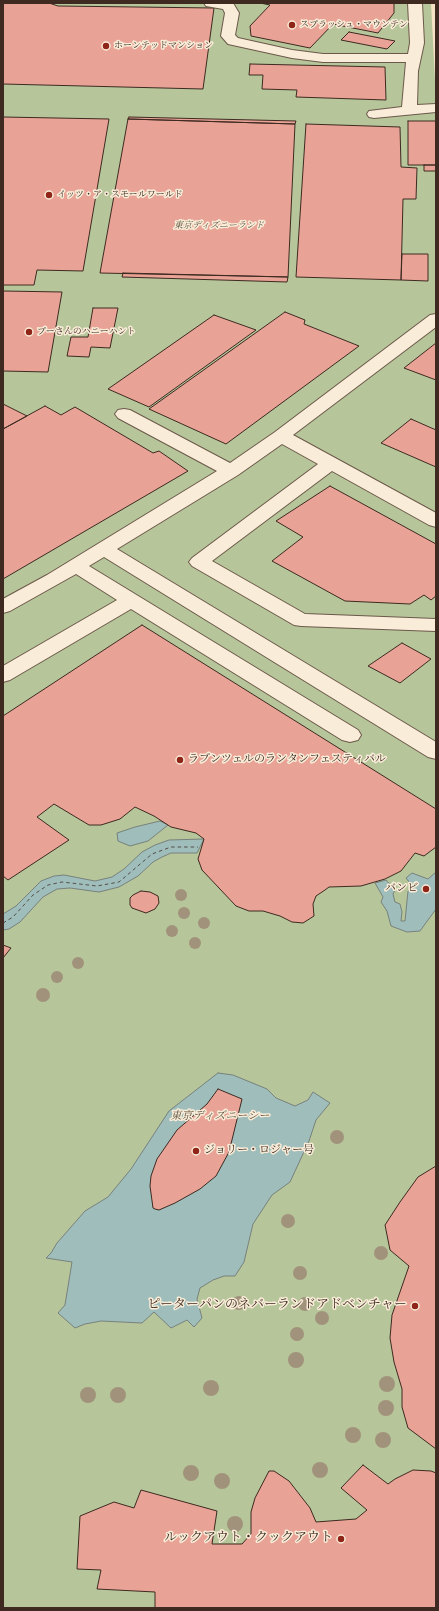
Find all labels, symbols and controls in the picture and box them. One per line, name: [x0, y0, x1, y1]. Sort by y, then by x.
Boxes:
marker: スプラッシュ・マウンテン: [287, 20, 297, 30]
place label: スプラッシュ・マウンテン: [300, 20, 408, 30]
marker: ホーンテッドマンション: [101, 41, 111, 51]
place label: ホーンテッドマンション: [114, 41, 213, 51]
marker: イッツ・ア・スモールワールド: [44, 190, 54, 200]
place label: イッツ・ア・スモールワールド: [57, 190, 183, 200]
park label: 東京ディズニーランド: [174, 221, 264, 231]
marker: プーさんのハニーハント: [24, 327, 34, 337]
place label: プーさんのハニーハント: [37, 327, 136, 337]
place label: ラプンツェルのランタンフェスティバル: [188, 753, 386, 767]
marker: ラプンツェルのランタンフェスティバル: [175, 755, 185, 765]
place label: バンビ: [385, 882, 418, 896]
marker: バンビ: [421, 884, 431, 894]
park label: 東京ディズニーシー: [171, 1110, 269, 1124]
place label: ジョリー・ロジャー号: [204, 1144, 314, 1158]
marker: ジョリー・ロジャー号: [191, 1146, 201, 1156]
place label: ピーターパンのネバーランドアドベンチャー: [148, 1298, 407, 1314]
marker: ピーターパンのネバーランドアドベンチャー: [410, 1301, 420, 1311]
place label: ルックアウト・クックアウト: [164, 1531, 333, 1547]
marker: ルックアウト・クックアウト: [336, 1534, 346, 1544]

